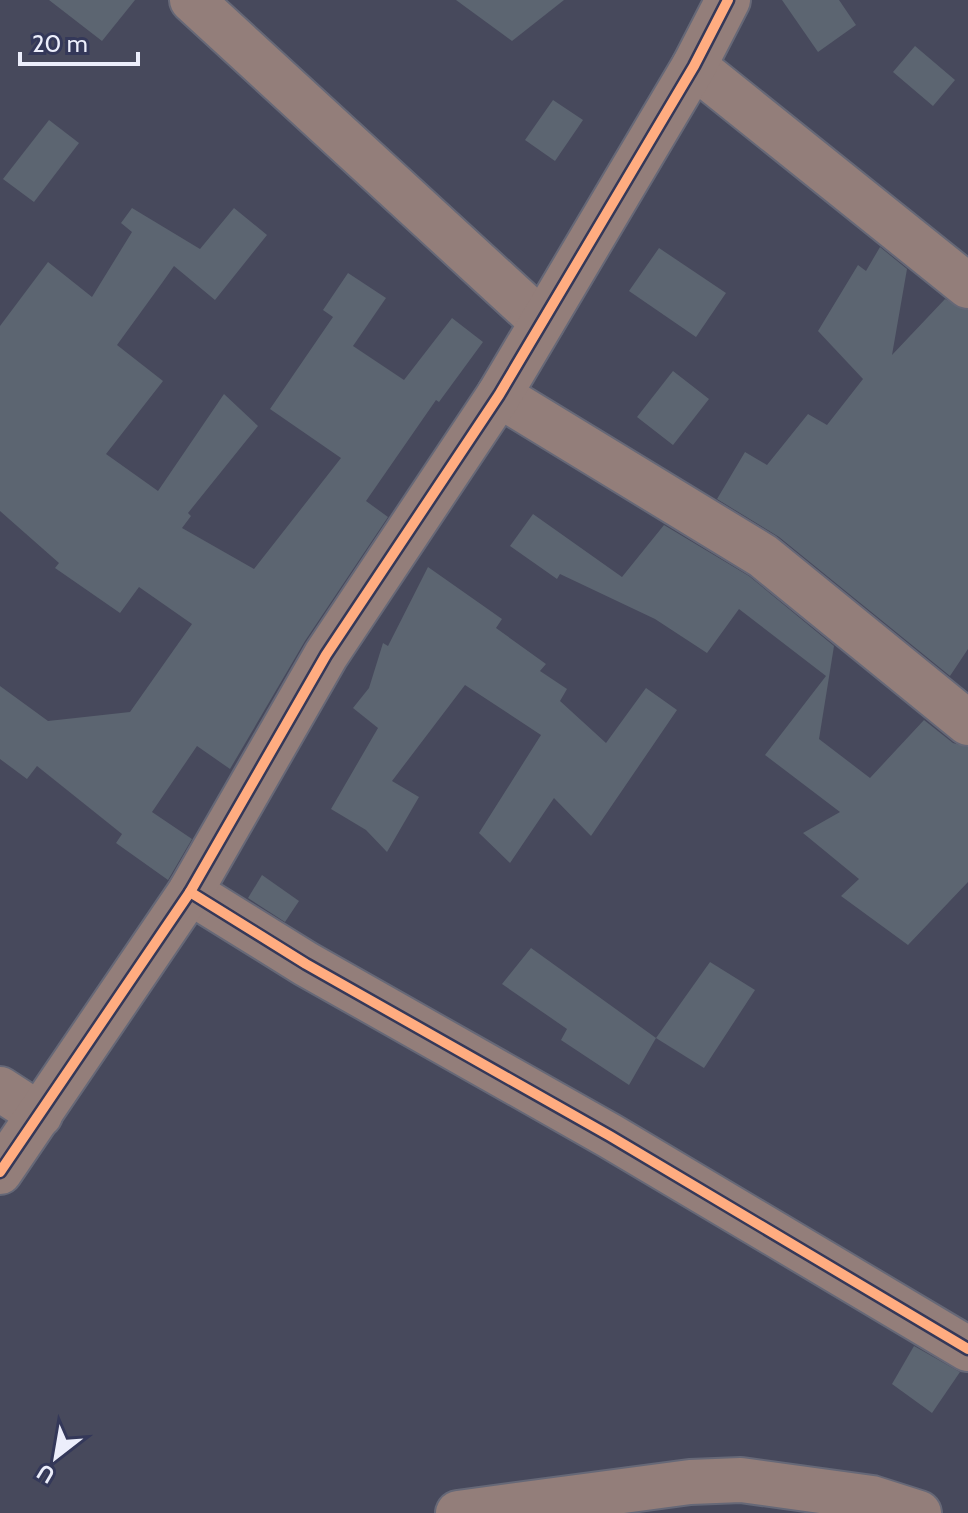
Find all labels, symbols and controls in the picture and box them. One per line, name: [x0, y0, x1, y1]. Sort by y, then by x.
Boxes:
scale bar: [20, 16, 138, 66]
text: 20 m: [32, 29, 88, 58]
north arrow: [16, 1417, 96, 1497]
text: U: [32, 1458, 60, 1489]

